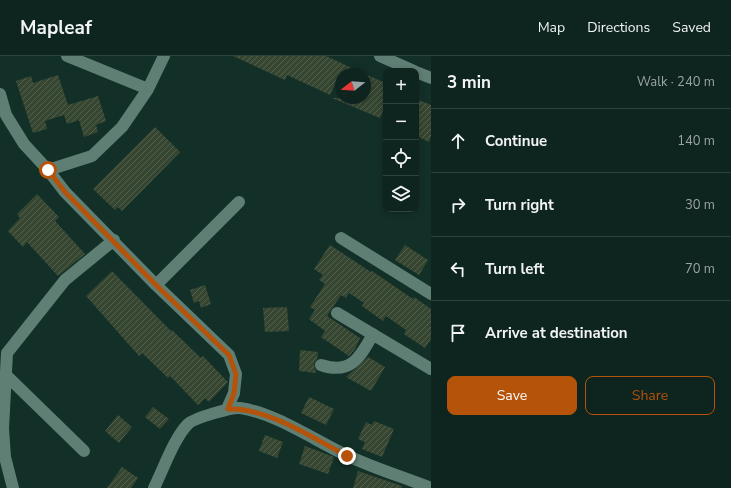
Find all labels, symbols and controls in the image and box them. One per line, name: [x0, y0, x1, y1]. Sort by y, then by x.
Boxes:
text: Mapleaf: [20, 15, 92, 41]
text: Map: [538, 18, 565, 37]
text: Directions: [587, 18, 650, 37]
text: Saved: [672, 18, 711, 37]
north arrow: [335, 68, 371, 104]
map controls: [383, 68, 419, 212]
button: +: [383, 68, 419, 104]
text: 3 min: [447, 71, 491, 94]
text: Walk · 240 m: [637, 73, 715, 91]
button: −: [383, 104, 419, 140]
icon: ahead: [447, 130, 469, 152]
text: Continue: [485, 131, 547, 151]
text: 140 m: [677, 132, 715, 150]
button: locate: [383, 140, 419, 176]
route start: [39, 161, 57, 179]
button: layers: [383, 176, 419, 212]
icon: right: [447, 194, 469, 216]
text: Turn right: [485, 195, 554, 215]
text: 30 m: [685, 196, 715, 214]
icon: left: [447, 258, 469, 280]
text: Turn left: [485, 259, 544, 279]
text: 70 m: [685, 260, 715, 278]
icon: arrive: [447, 322, 469, 344]
text: Arrive at destination: [485, 323, 628, 343]
button: Save: [447, 376, 577, 415]
button: Share: [585, 376, 715, 415]
route end: [338, 447, 356, 465]

